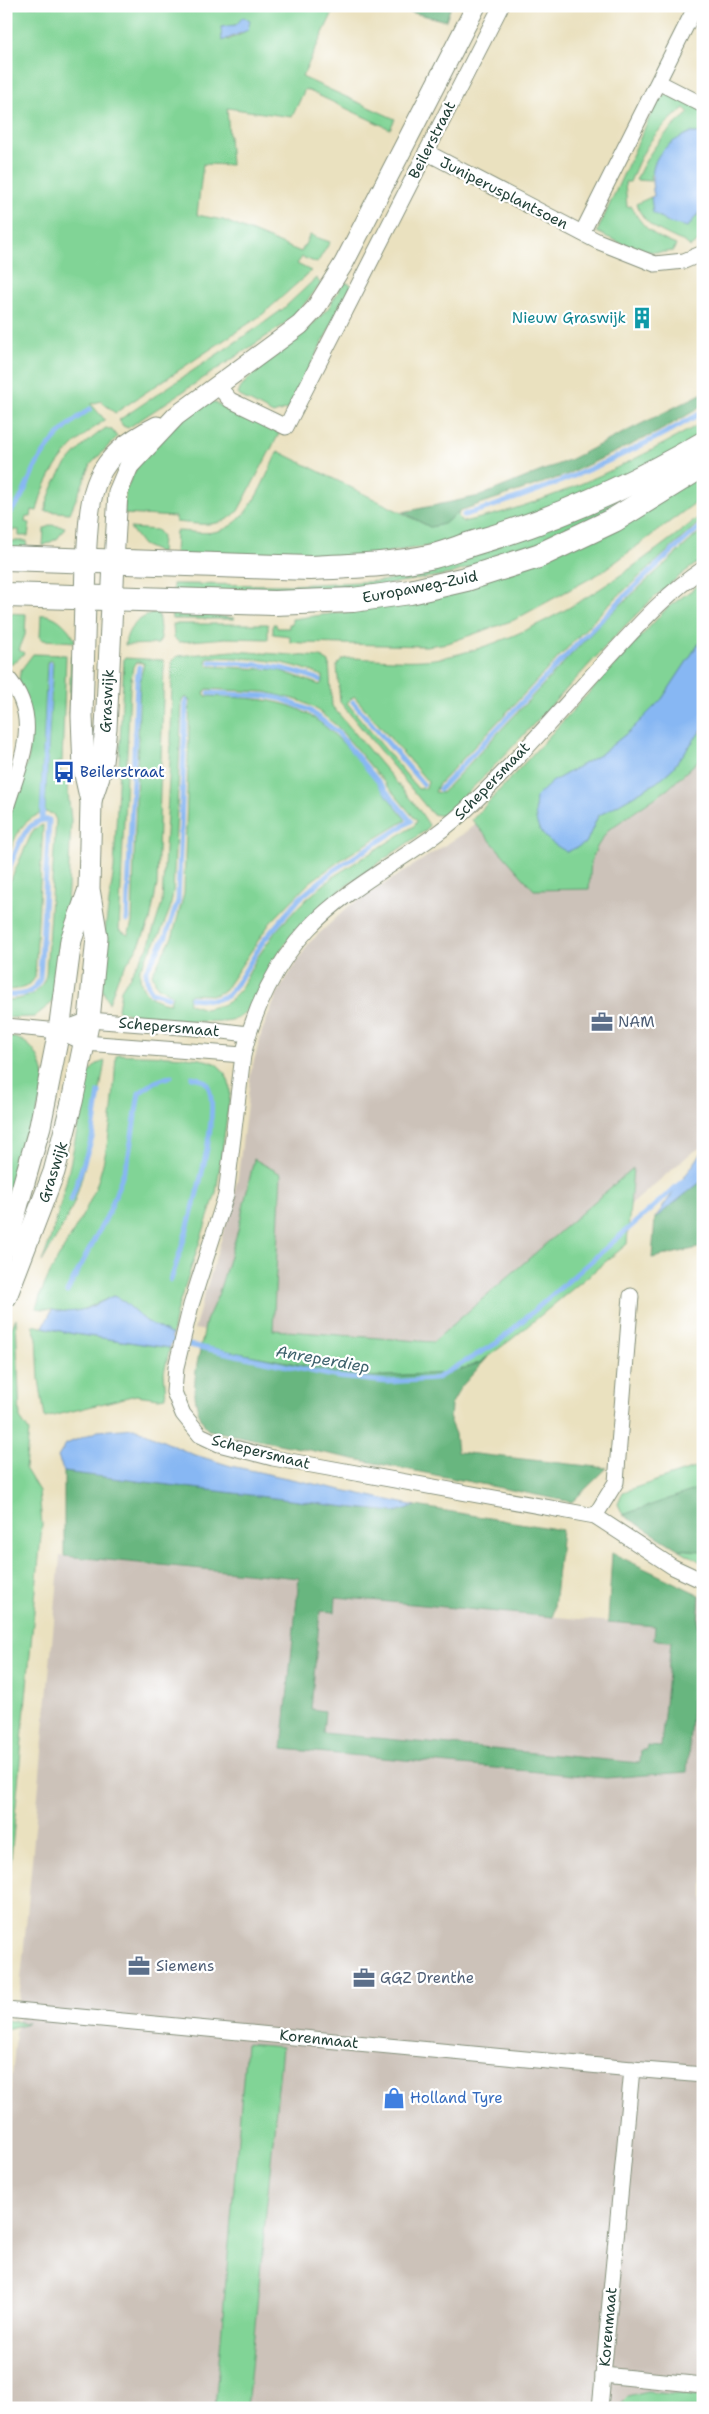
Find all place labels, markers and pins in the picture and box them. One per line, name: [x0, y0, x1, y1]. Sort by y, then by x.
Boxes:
building icon: Nieuw Graswijk: [629, 305, 655, 331]
place label: Nieuw Graswijk: [512, 308, 626, 328]
bus stop icon: Beilerstraat: [51, 759, 77, 785]
place label: Beilerstraat: [80, 762, 165, 782]
office icon: NAM: [589, 1009, 615, 1035]
place label: NAM: [618, 1012, 655, 1032]
office icon: Siemens: [126, 1953, 152, 1979]
place label: Siemens: [156, 1956, 214, 1976]
office icon: GGZ Drenthe: [351, 1965, 377, 1991]
place label: GGZ Drenthe: [380, 1968, 474, 1988]
shop icon: Holland Tyre: [381, 2085, 407, 2111]
place label: Holland Tyre: [410, 2088, 503, 2108]

